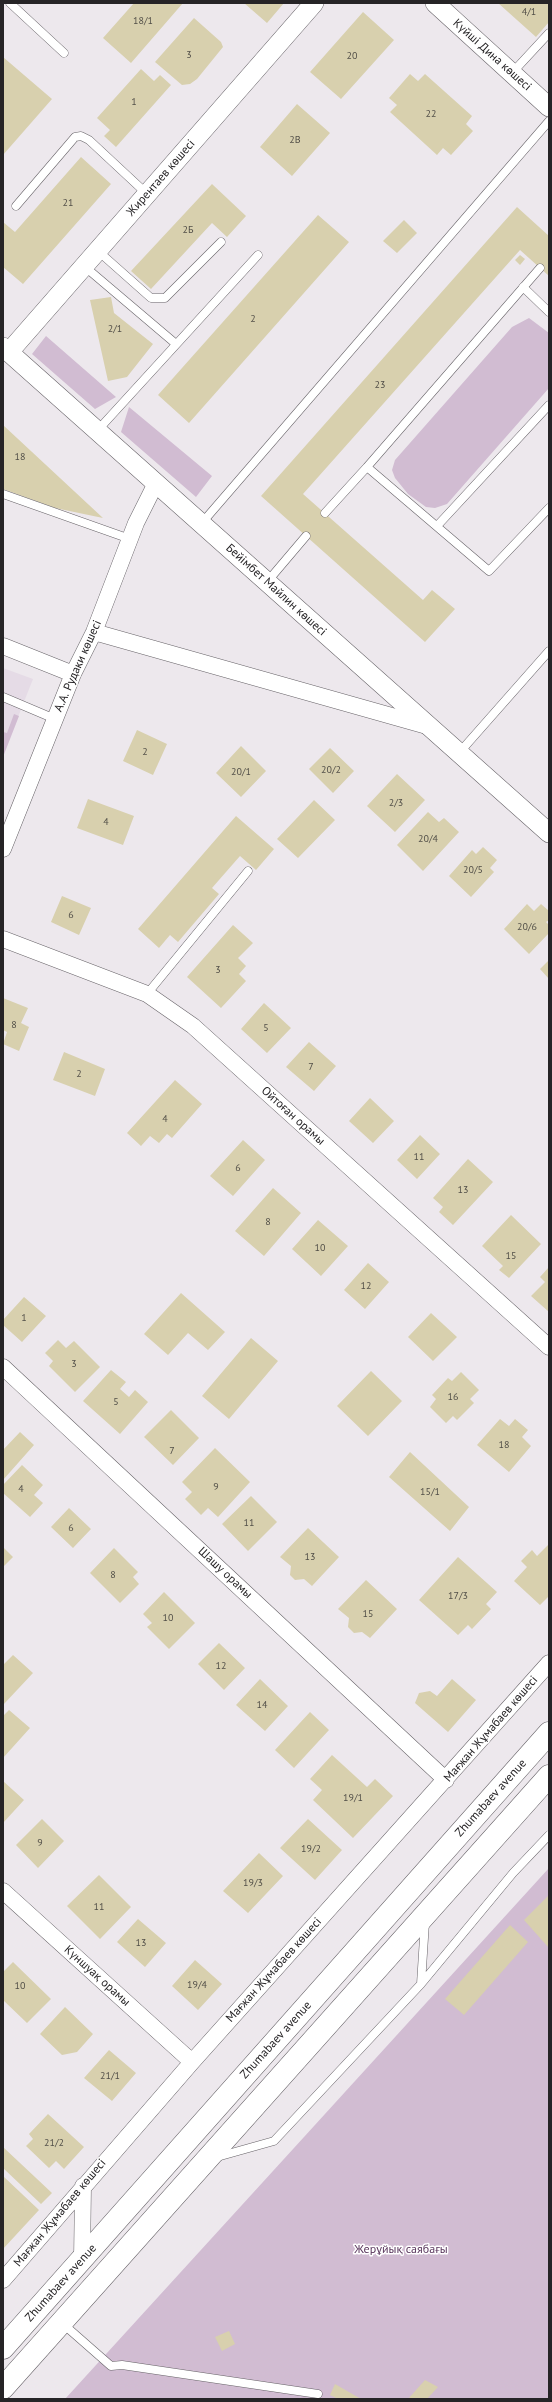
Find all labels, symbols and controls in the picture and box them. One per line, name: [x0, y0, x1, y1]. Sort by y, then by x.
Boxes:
house number: 4/1: [522, 6, 536, 18]
house number: 18/1: [133, 15, 153, 27]
street label: Күйші Дина көшесі: [450, 16, 534, 94]
house number: 3: [186, 49, 192, 61]
house number: 20: [347, 50, 357, 62]
house number: 1: [131, 96, 137, 108]
house number: 22: [426, 108, 436, 120]
house number: 2В: [289, 134, 301, 146]
street label: Жирентаев көшесі: [124, 137, 198, 219]
house number: 21: [63, 197, 73, 209]
house number: 2Б: [183, 224, 193, 236]
house number: 2: [250, 313, 256, 325]
house number: 2/1: [108, 323, 122, 335]
house number: 23: [375, 379, 385, 391]
house number: 18: [15, 451, 25, 463]
street label: Бейімбет Майлин көшесі: [223, 541, 329, 639]
street label: А.А. Рудаки көшесі: [51, 618, 105, 714]
house number: 2: [142, 746, 148, 758]
house number: 20/2: [321, 764, 341, 776]
house number: 20/1: [231, 766, 251, 778]
house number: 2/3: [389, 797, 403, 809]
house number: 4: [103, 816, 109, 828]
house number: 20/4: [418, 833, 438, 845]
house number: 20/5: [463, 864, 483, 876]
house number: 6: [68, 909, 74, 921]
house number: 20/6: [517, 921, 537, 933]
house number: 3: [215, 964, 221, 976]
house number: 8: [11, 1019, 17, 1031]
house number: 5: [263, 1022, 269, 1034]
house number: 7: [308, 1061, 314, 1073]
house number: 2: [76, 1068, 82, 1080]
street label: Ойтоған орамы: [258, 1084, 328, 1148]
house number: 4: [162, 1113, 168, 1125]
house number: 11: [414, 1151, 424, 1163]
house number: 6: [235, 1162, 241, 1174]
house number: 13: [458, 1184, 468, 1196]
house number: 8: [265, 1216, 271, 1228]
house number: 10: [315, 1242, 325, 1254]
house number: 15: [506, 1250, 516, 1262]
house number: 12: [361, 1280, 371, 1292]
house number: 1: [21, 1312, 27, 1324]
house number: 3: [71, 1358, 77, 1370]
house number: 16: [448, 1391, 458, 1403]
house number: 5: [113, 1396, 119, 1408]
house number: 18: [499, 1439, 509, 1451]
house number: 7: [169, 1445, 175, 1457]
house number: 9: [213, 1481, 219, 1493]
house number: 4: [18, 1483, 24, 1495]
house number: 15/1: [420, 1486, 440, 1498]
house number: 11: [244, 1517, 254, 1529]
house number: 6: [68, 1522, 74, 1534]
street label: Шашу орамы: [195, 1544, 255, 1602]
house number: 13: [305, 1551, 315, 1563]
house number: 8: [110, 1569, 116, 1581]
house number: 17/3: [448, 1590, 468, 1602]
house number: 15: [363, 1608, 373, 1620]
house number: 10: [163, 1612, 173, 1624]
house number: 12: [216, 1660, 226, 1672]
street label: Мағжан Жұмабаев көшесі: [441, 1673, 541, 1785]
house number: 14: [257, 1699, 267, 1711]
street label: Zhumabaev avenue: [452, 1756, 530, 1840]
house number: 19/1: [343, 1792, 363, 1804]
house number: 9: [37, 1837, 43, 1849]
house number: 19/2: [301, 1843, 321, 1855]
house number: 19/3: [243, 1877, 263, 1889]
house number: 11: [94, 1901, 104, 1913]
street label: Мағжан Жұмабаев көшесі: [223, 1915, 325, 2025]
house number: 13: [136, 1937, 146, 1949]
street label: Күншуақ орамы: [61, 1943, 133, 2009]
house number: 19/4: [187, 1979, 207, 1991]
house number: 10: [15, 1980, 25, 1992]
street label: Zhumabaev avenue: [237, 1998, 315, 2082]
house number: 21/1: [100, 2070, 120, 2082]
house number: 21/2: [44, 2137, 64, 2149]
street label: Мағжан Жұмабаев көшесі: [11, 2156, 109, 2270]
street label: Zhumabaev avenue: [22, 2241, 100, 2325]
park label: Жерұйық саябағы: [354, 2243, 448, 2257]

